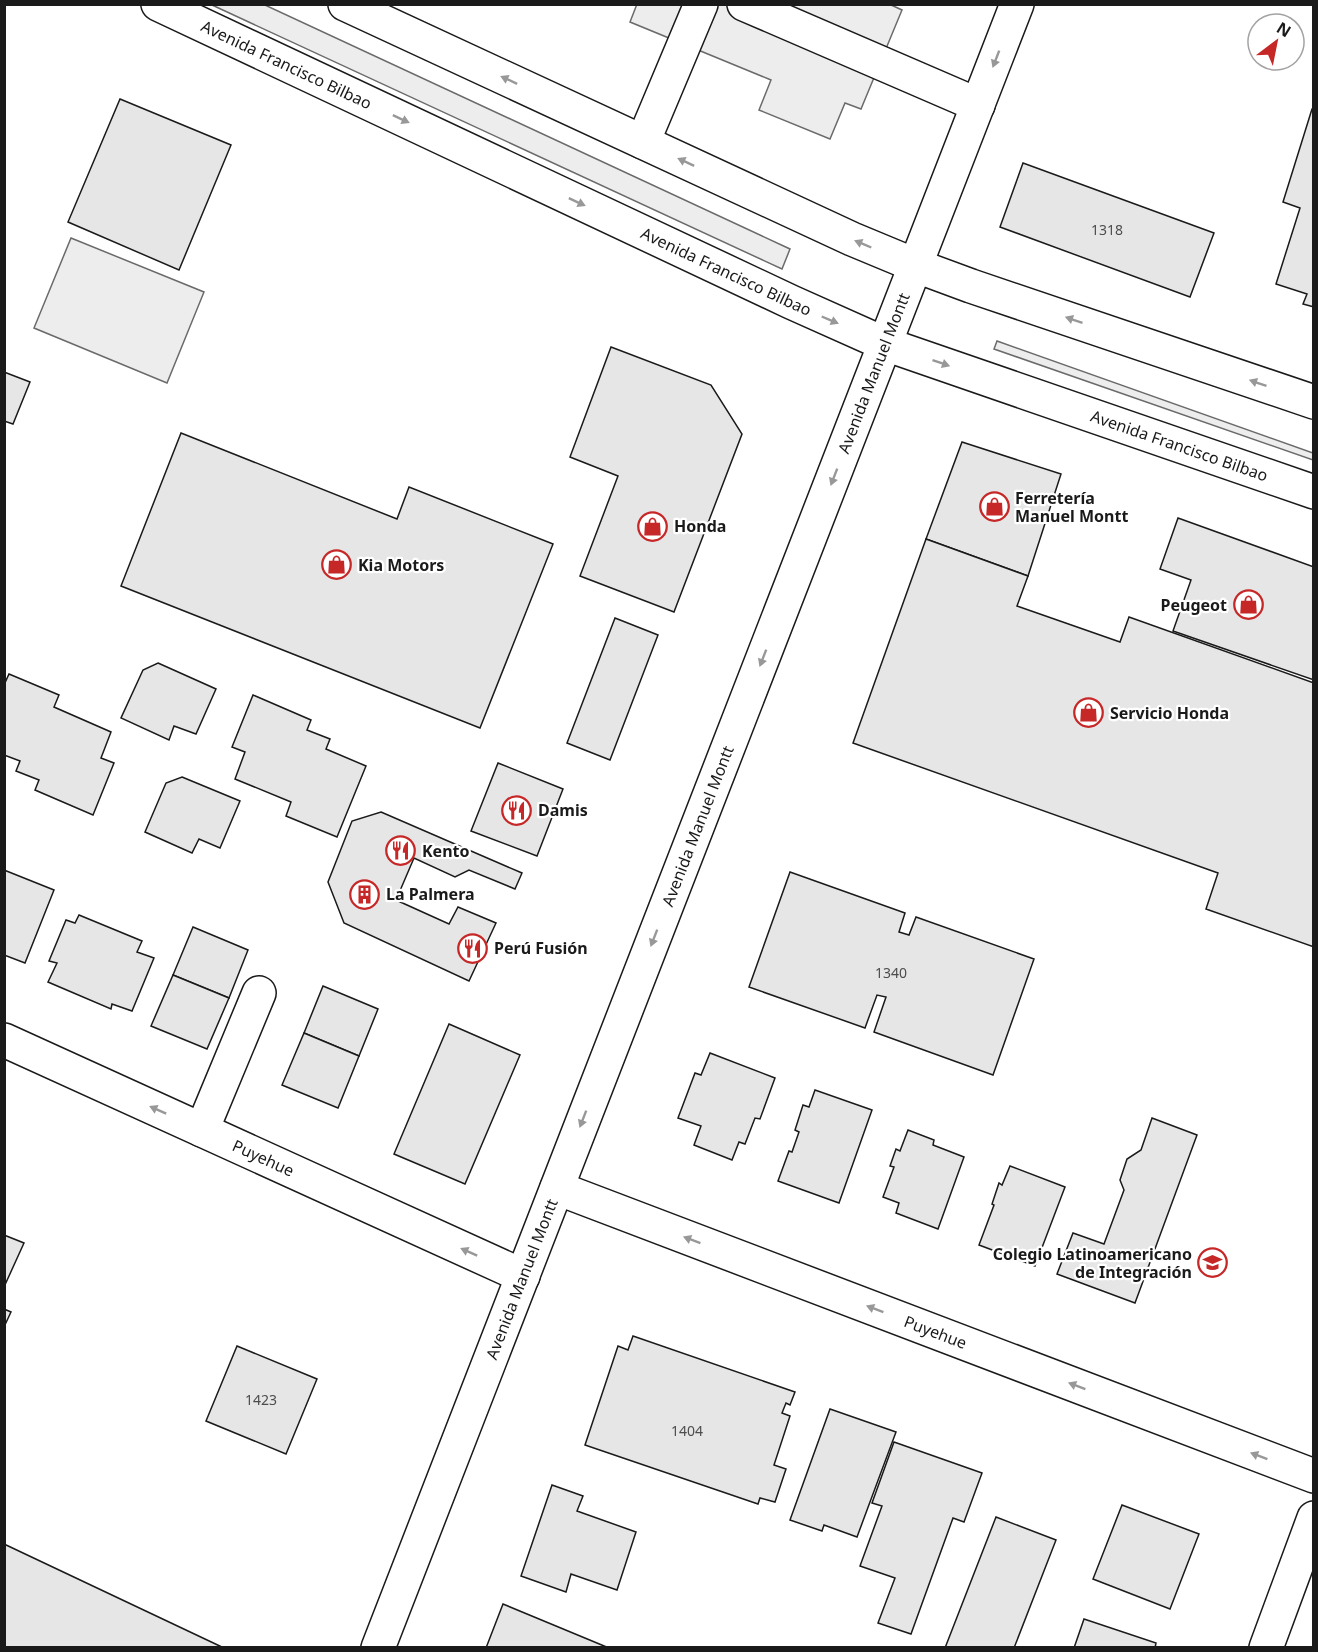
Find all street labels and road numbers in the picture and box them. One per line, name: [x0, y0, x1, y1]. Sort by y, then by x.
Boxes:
street label: Avenida Francisco Bilbao: [198, 15, 375, 114]
street label: Avenida Francisco Bilbao: [637, 222, 815, 321]
street label: Avenida Manuel Montt: [832, 289, 915, 456]
street label: Avenida Francisco Bilbao: [1088, 405, 1271, 486]
street label: Avenida Manuel Montt: [656, 742, 739, 909]
street label: Puyehue: [229, 1134, 298, 1182]
street label: Avenida Manuel Montt: [480, 1195, 563, 1362]
street label: Puyehue: [901, 1310, 970, 1354]

